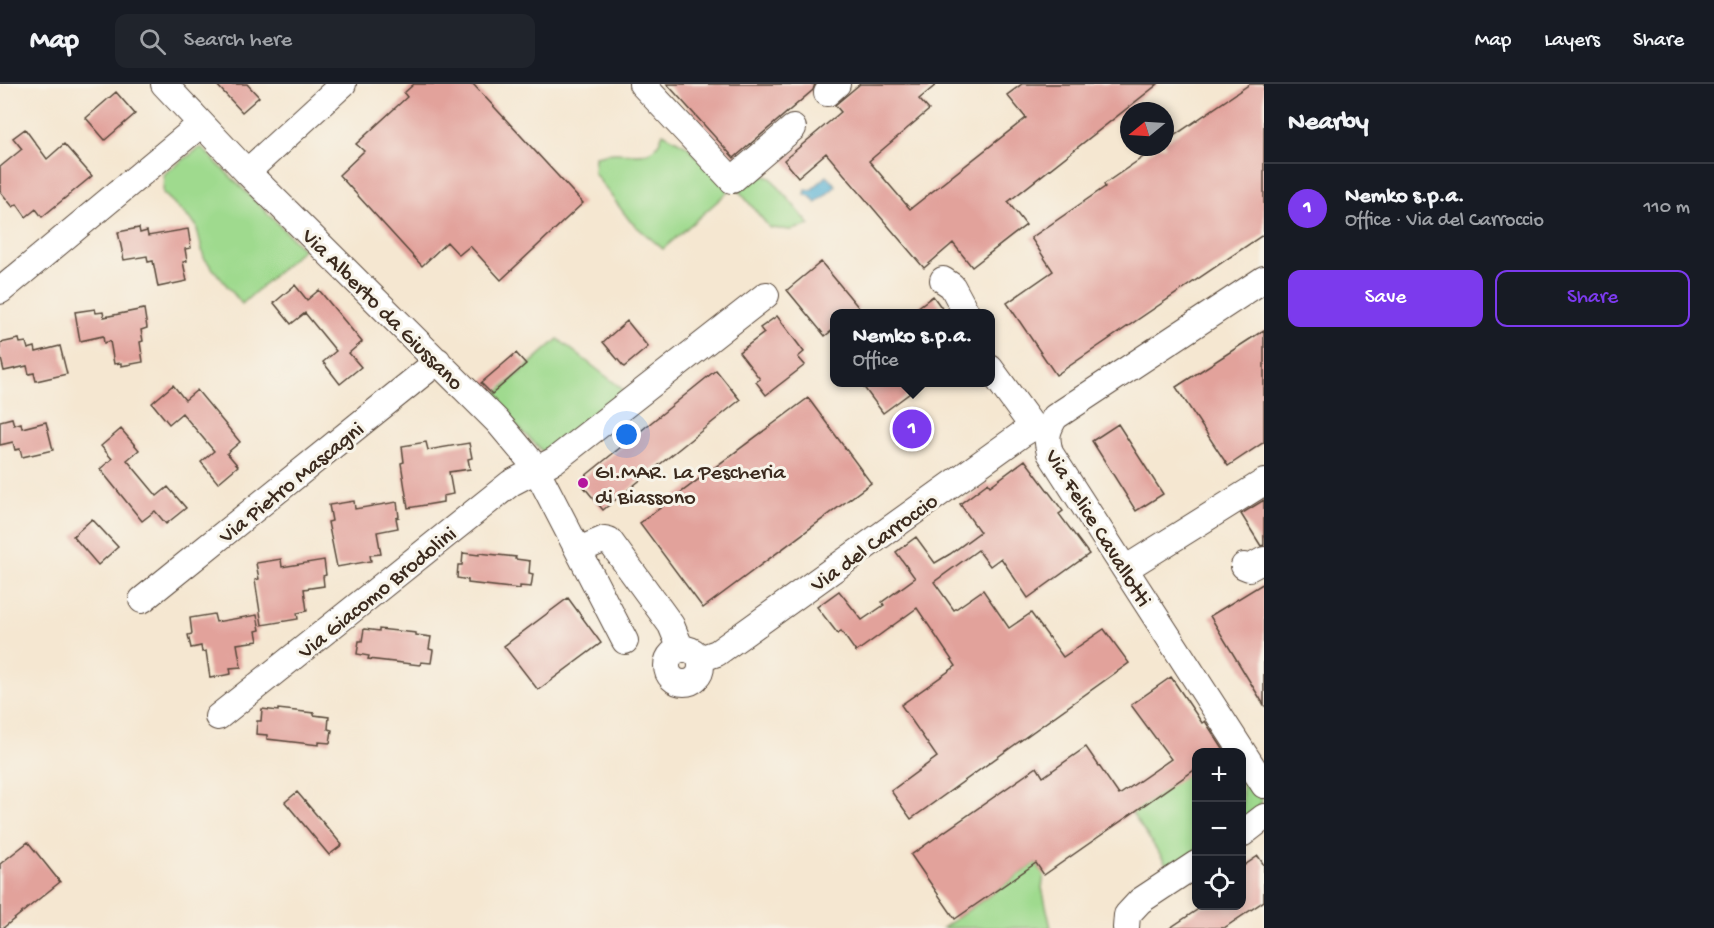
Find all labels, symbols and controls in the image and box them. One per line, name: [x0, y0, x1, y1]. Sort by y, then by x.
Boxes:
search box: [115, 14, 535, 68]
text: Map: [30, 25, 79, 58]
icon: search: [136, 25, 169, 58]
text: Search here: [184, 28, 292, 54]
text: Map: [1475, 29, 1511, 54]
text: Layers: [1544, 29, 1600, 54]
text: Share: [1633, 29, 1684, 54]
north arrow: [1120, 102, 1174, 156]
text: Nearby: [1288, 108, 1369, 139]
text: Nemko s.p.a.: [1345, 184, 1465, 210]
text: 1: [1303, 197, 1312, 220]
text: 110 m: [1644, 197, 1690, 220]
text: Office · Via del Carroccio: [1345, 210, 1544, 233]
street label: Via Alberto da Giussano: [294, 224, 468, 397]
button: Save: [1288, 270, 1483, 327]
button: Share: [1495, 270, 1690, 327]
popup: [830, 309, 995, 387]
text: Nemko s.p.a.: [853, 324, 972, 350]
text: Office: [853, 350, 898, 373]
pin: 1: [892, 406, 932, 452]
street label: Via Pietro Mascagni: [214, 418, 370, 551]
your location: [612, 420, 641, 449]
street label: Via Felice Cavallotti: [1037, 445, 1155, 613]
place label: GI.MAR. La Pescheria di Biassono: [595, 461, 786, 512]
marker: GI.MAR. La Pescheria di Biassono: [576, 476, 590, 490]
street label: Via del Carroccio: [806, 489, 944, 600]
street label: Via Giacomo Brodolini: [293, 522, 463, 667]
map controls: [1192, 748, 1246, 910]
button: +: [1192, 748, 1246, 802]
button: −: [1192, 802, 1246, 856]
button: locate: [1192, 856, 1246, 910]

